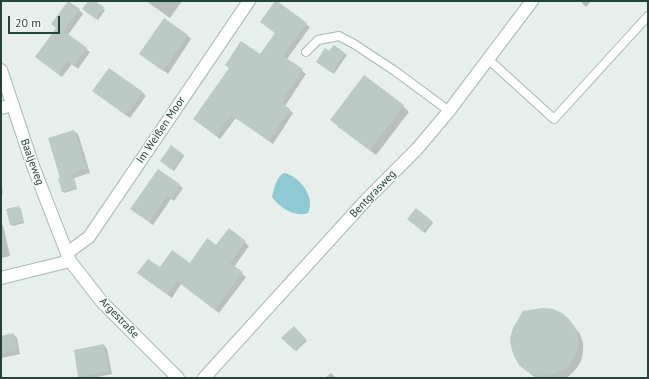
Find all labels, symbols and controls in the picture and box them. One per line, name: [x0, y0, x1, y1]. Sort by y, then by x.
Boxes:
scale bar: [10, 8, 62, 34]
text: 20 m: [15, 15, 41, 30]
street label: Im Weißen Moor: [134, 94, 188, 166]
street label: Baaljeweg: [18, 137, 46, 187]
street label: Bentgrasweg: [347, 168, 399, 220]
street label: Argestraße: [96, 295, 142, 341]

